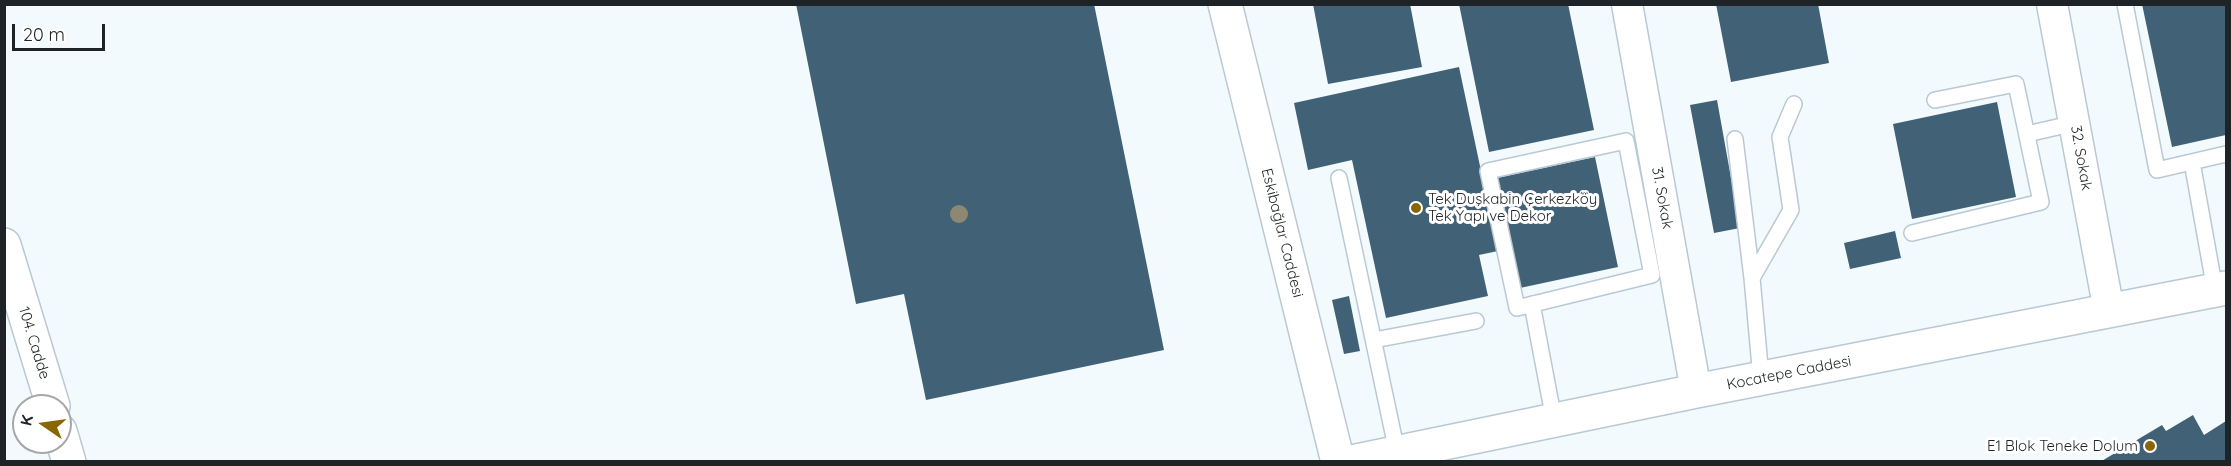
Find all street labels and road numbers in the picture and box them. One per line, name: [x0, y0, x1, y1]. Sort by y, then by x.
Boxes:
street label: 32. Sokak: [2066, 124, 2096, 192]
street label: 31. Sokak: [1648, 166, 1676, 230]
street label: Eskibağlar Caddesi: [1257, 167, 1307, 299]
street label: 104. Cadde: [14, 305, 54, 381]
street label: Kocatepe Caddesi: [1725, 352, 1853, 394]

